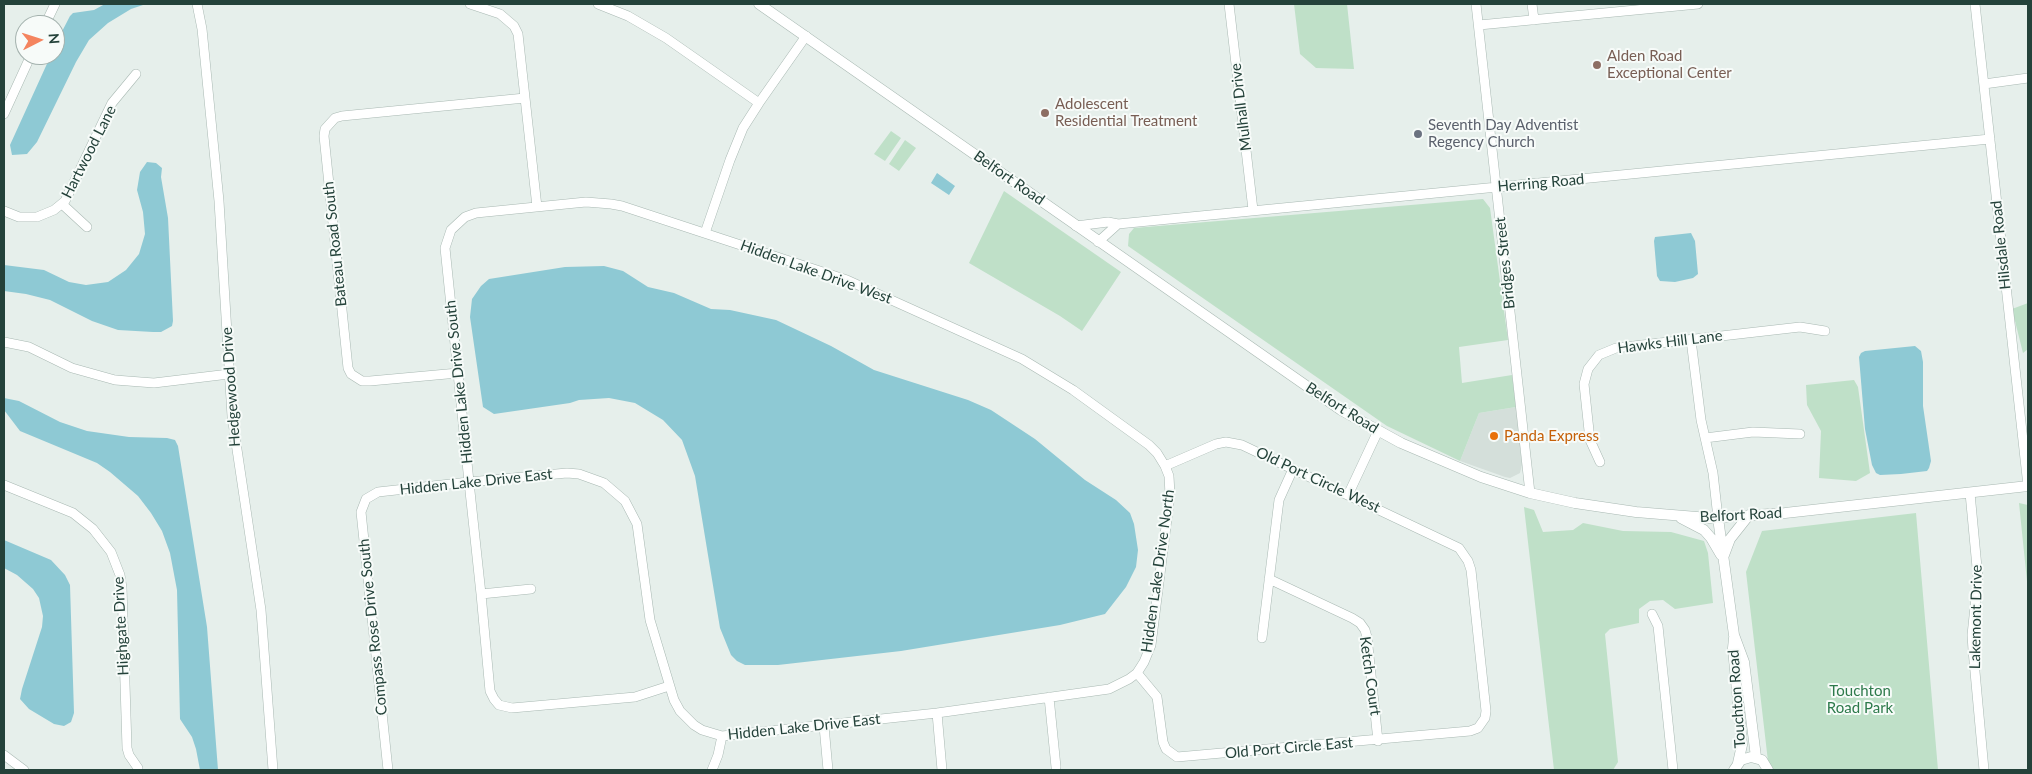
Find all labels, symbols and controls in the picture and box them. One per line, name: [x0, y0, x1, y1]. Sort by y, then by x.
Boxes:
north arrow: [15, 15, 65, 65]
text: N: [46, 33, 63, 45]
place label: Alden Road Exceptional Center: [1607, 47, 1732, 82]
marker: Alden Road Exceptional Center: [1591, 59, 1603, 71]
street label: Mulhall Drive: [1227, 62, 1255, 152]
place label: Adolescent Residential Treatment: [1055, 95, 1197, 130]
street label: Hartwood Lane: [58, 103, 120, 201]
marker: Adolescent Residential Treatment: [1039, 107, 1051, 119]
place label: Seventh Day Adventist Regency Church: [1428, 116, 1578, 151]
marker: Seventh Day Adventist Regency Church: [1412, 128, 1424, 140]
street label: Belfort Road: [970, 147, 1048, 209]
street label: Herring Road: [1497, 170, 1585, 196]
street label: Bateau Road South: [319, 181, 351, 307]
street label: Hilsdale Road: [1987, 200, 2015, 290]
street label: Bridges Street: [1491, 216, 1519, 310]
street label: Hidden Lake Drive West: [738, 236, 894, 308]
street label: Hidden Lake Drive South: [441, 299, 477, 465]
street label: Hedgewood Drive: [218, 327, 244, 447]
street label: Hawks Hill Lane: [1616, 327, 1724, 357]
street label: Belfort Road: [1302, 379, 1382, 437]
place label: Panda Express: [1504, 427, 1599, 445]
marker: Panda Express: [1488, 430, 1500, 442]
street label: Old Port Circle West: [1253, 443, 1383, 517]
street label: Hidden Lake Drive East: [399, 465, 553, 499]
street label: Hidden Lake Drive North: [1138, 488, 1178, 654]
street label: Belfort Road: [1699, 504, 1783, 526]
street label: Compass Rose Drive South: [355, 538, 391, 716]
street label: Lakemont Drive: [1966, 565, 1986, 669]
street label: Highgate Drive: [109, 576, 133, 676]
street label: Ketch Court: [1356, 635, 1384, 717]
street label: Touchton Road: [1725, 649, 1749, 749]
park label: Touchton Road Park: [1827, 682, 1893, 717]
street label: Hidden Lake Drive East: [727, 710, 881, 744]
street label: Old Port Circle East: [1224, 733, 1354, 763]

